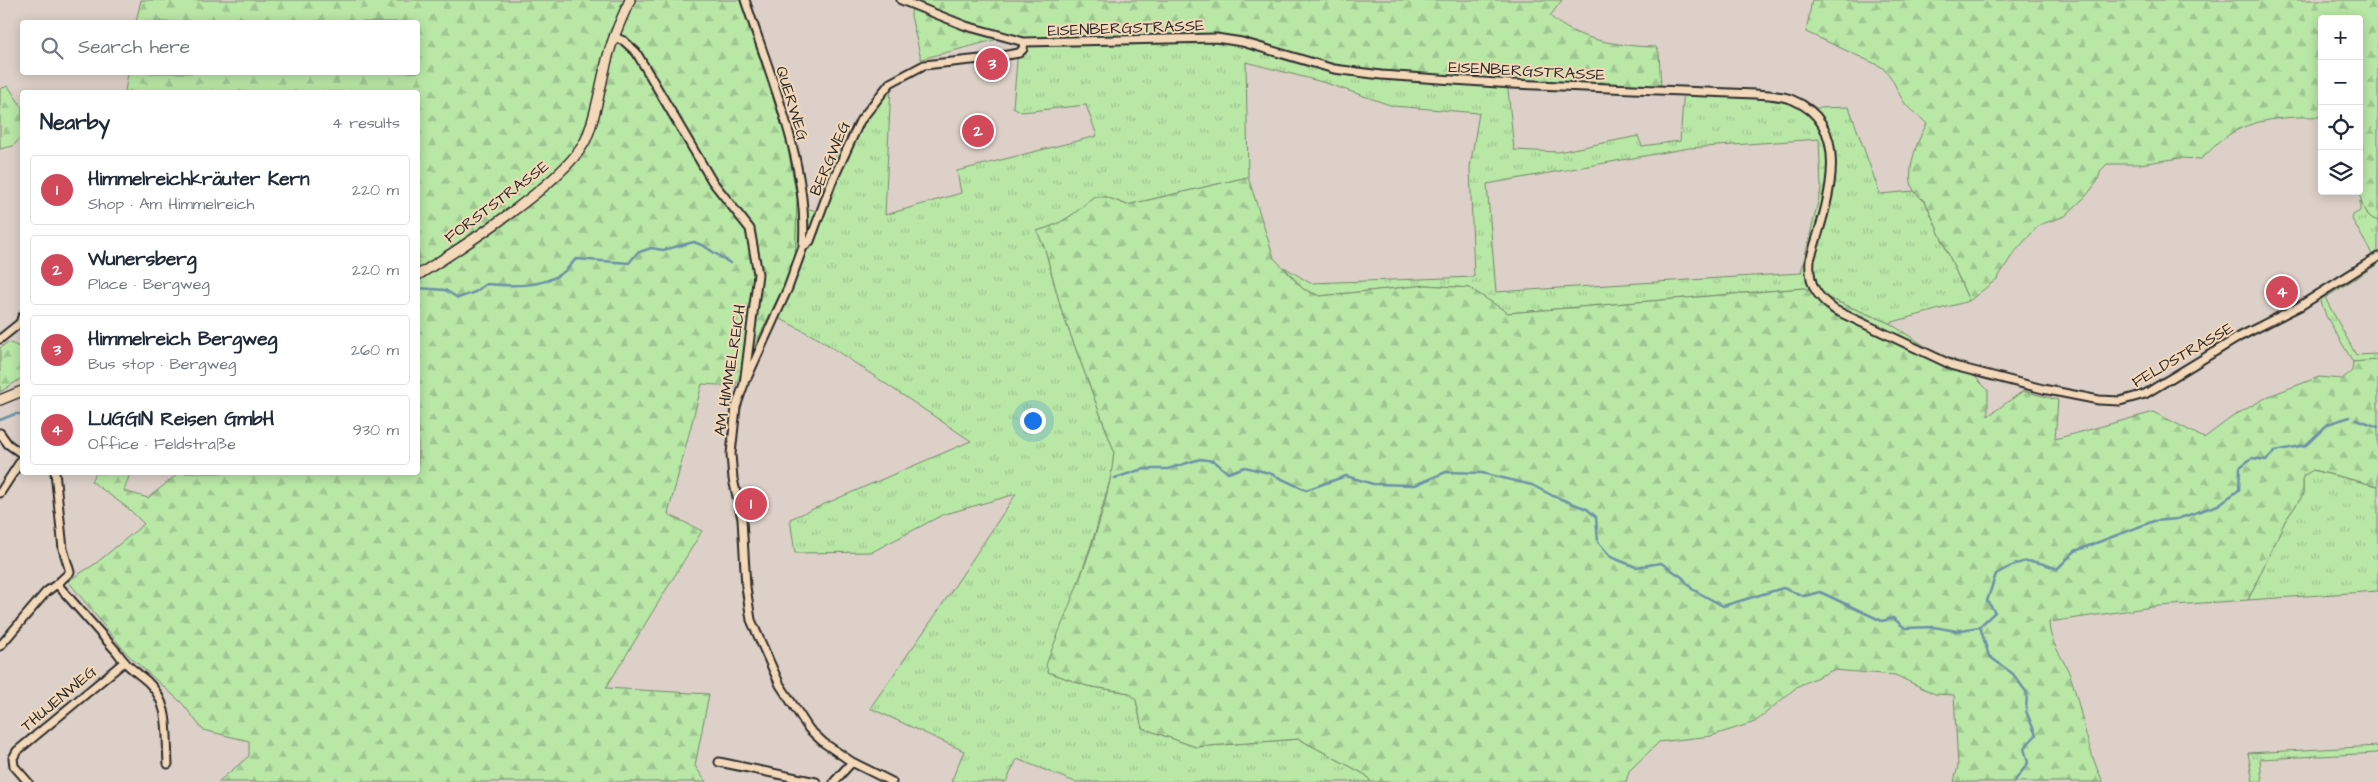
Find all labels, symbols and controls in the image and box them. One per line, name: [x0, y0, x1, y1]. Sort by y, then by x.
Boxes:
street label: EISENBERGSTRASSE: [1047, 14, 1205, 42]
map controls: [2318, 15, 2363, 195]
button: +: [2318, 15, 2363, 60]
search box: [20, 20, 420, 75]
icon: search: [38, 34, 66, 62]
text: Search here: [78, 34, 190, 61]
pin: 3: [976, 45, 1008, 83]
street label: EISENBERGSTRASSE: [1448, 56, 1606, 86]
button: −: [2318, 60, 2363, 105]
street label: QUERWEG: [770, 63, 814, 143]
button: locate: [2318, 105, 2363, 150]
text: Nearby: [40, 108, 110, 137]
text: 4 results: [332, 112, 400, 134]
pin: 2: [962, 112, 994, 150]
street label: BERGWEG: [804, 118, 855, 199]
button: layers: [2318, 150, 2363, 195]
street label: FORSTSTRASSE: [440, 155, 554, 248]
text: Himmelreichkräuter Kern: [88, 166, 310, 193]
text: 1: [56, 179, 58, 201]
text: 220 m: [352, 179, 399, 201]
text: Shop · Am Himmelreich: [88, 193, 254, 215]
text: Wunersberg: [88, 246, 197, 273]
text: 2: [52, 259, 62, 281]
text: 220 m: [352, 259, 399, 281]
text: Place · Bergweg: [88, 273, 210, 295]
pin: 4: [2266, 273, 2298, 311]
street label: AM HIMMELREICH: [709, 302, 751, 438]
street label: FELDSTRASSE: [2128, 317, 2238, 393]
text: Himmelreich Bergweg: [88, 326, 277, 353]
text: 3: [53, 339, 61, 361]
text: 260 m: [351, 339, 399, 361]
text: Bus stop · Bergweg: [88, 353, 236, 375]
text: LUGGIN Reisen GmbH: [88, 406, 274, 433]
your location: [1020, 408, 1046, 434]
text: 4: [52, 419, 62, 441]
text: 930 m: [353, 419, 399, 441]
text: Office · Feldstraße: [88, 433, 236, 455]
pin: 1: [735, 485, 767, 523]
street label: THUJENWEG: [16, 661, 101, 737]

